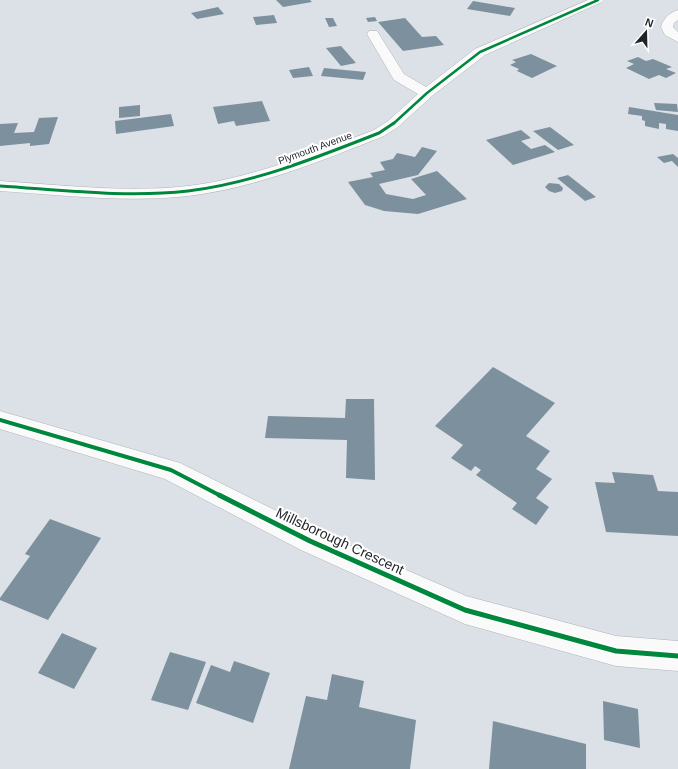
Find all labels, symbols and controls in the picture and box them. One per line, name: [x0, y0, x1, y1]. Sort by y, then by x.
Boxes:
north arrow: [626, 12, 666, 52]
text: N: [644, 16, 655, 30]
street label: Plymouth Avenue: [277, 129, 354, 166]
street label: Millsborough Crescent: [273, 504, 407, 578]

